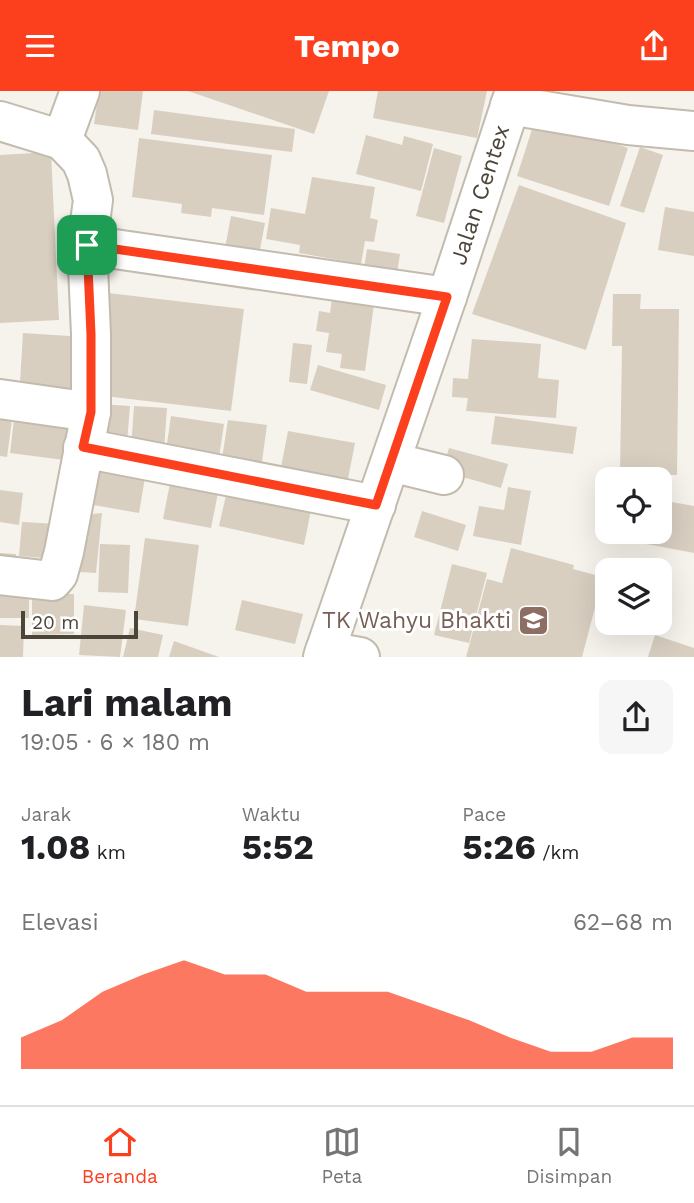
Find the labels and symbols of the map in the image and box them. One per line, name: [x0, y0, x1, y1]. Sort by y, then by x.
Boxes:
street label: Jalan Centex: [445, 122, 515, 268]
pin: [57, 215, 117, 275]
school or university icon: TK Wahyu Bhakti: [517, 603, 551, 637]
place label: TK Wahyu Bhakti: [322, 607, 511, 634]
scale bar: [21, 608, 138, 640]

